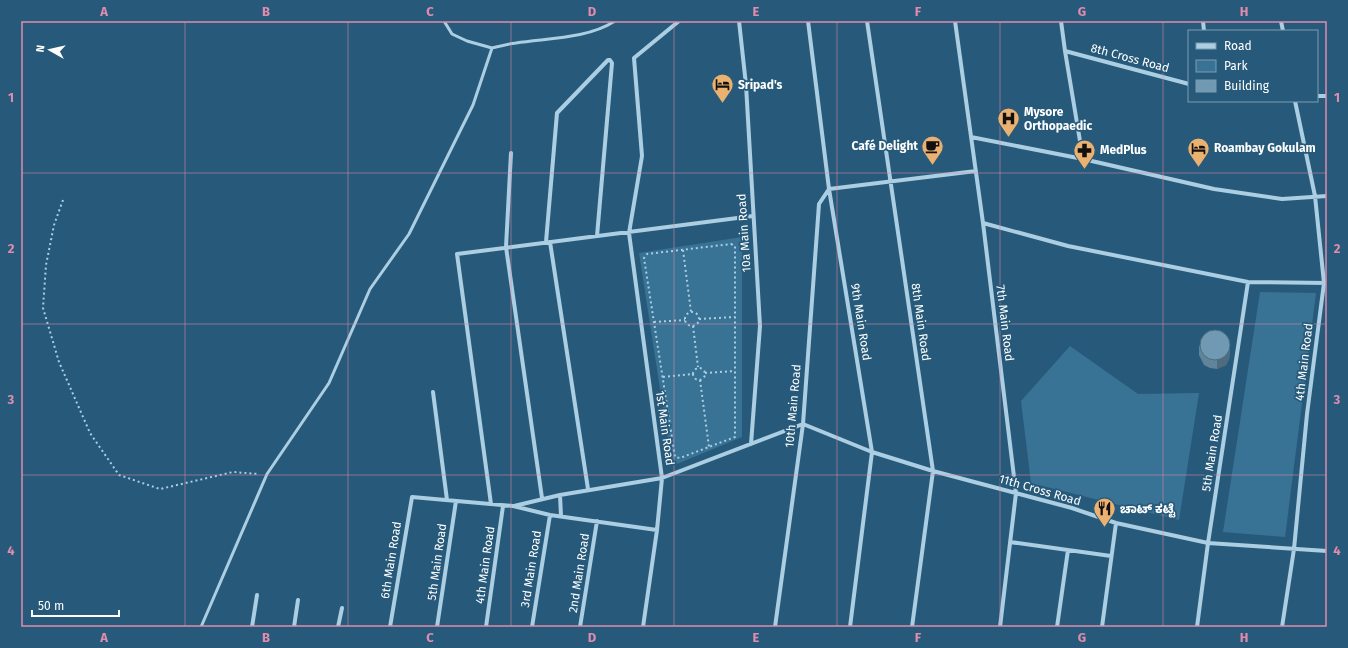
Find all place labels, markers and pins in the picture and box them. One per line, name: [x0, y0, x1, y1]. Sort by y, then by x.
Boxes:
hotel icon: Sripad's: [709, 72, 735, 105]
place label: Sripad's: [738, 78, 783, 92]
place label: Mysore Orthopaedic: [1024, 105, 1092, 133]
hospital icon: Mysore Orthopaedic: [995, 106, 1021, 139]
cafe icon: Café Delight: [920, 133, 946, 166]
hotel icon: Roambay Gokulam: [1186, 135, 1212, 168]
pharmacy icon: MedPlus: [1071, 137, 1097, 170]
place label: Café Delight: [851, 139, 918, 153]
place label: Roambay Gokulam: [1214, 141, 1316, 155]
place label: MedPlus: [1100, 143, 1147, 157]
restaurant icon: ಚಾಟ್ ಕಟ್ಟೆ: [1092, 496, 1118, 529]
place label: ಚಾಟ್ ಕಟ್ಟೆ: [1120, 502, 1176, 518]

